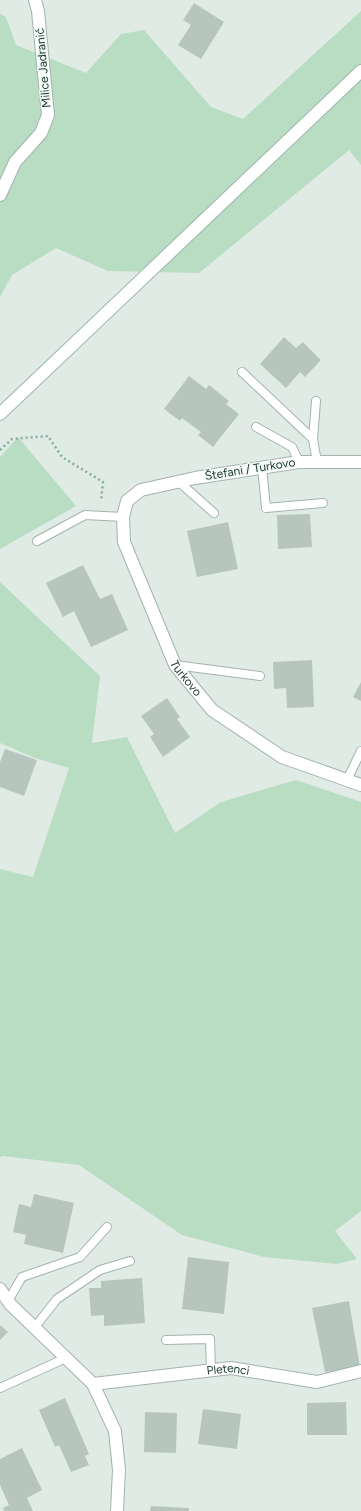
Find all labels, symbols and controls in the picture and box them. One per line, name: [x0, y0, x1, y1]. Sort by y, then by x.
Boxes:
street label: Milice Jadranić: [33, 27, 53, 108]
street label: Štefani / Turkovo: [204, 455, 296, 483]
street label: Turkovo: [167, 658, 205, 699]
street label: Pletenci: [206, 1361, 251, 1378]

